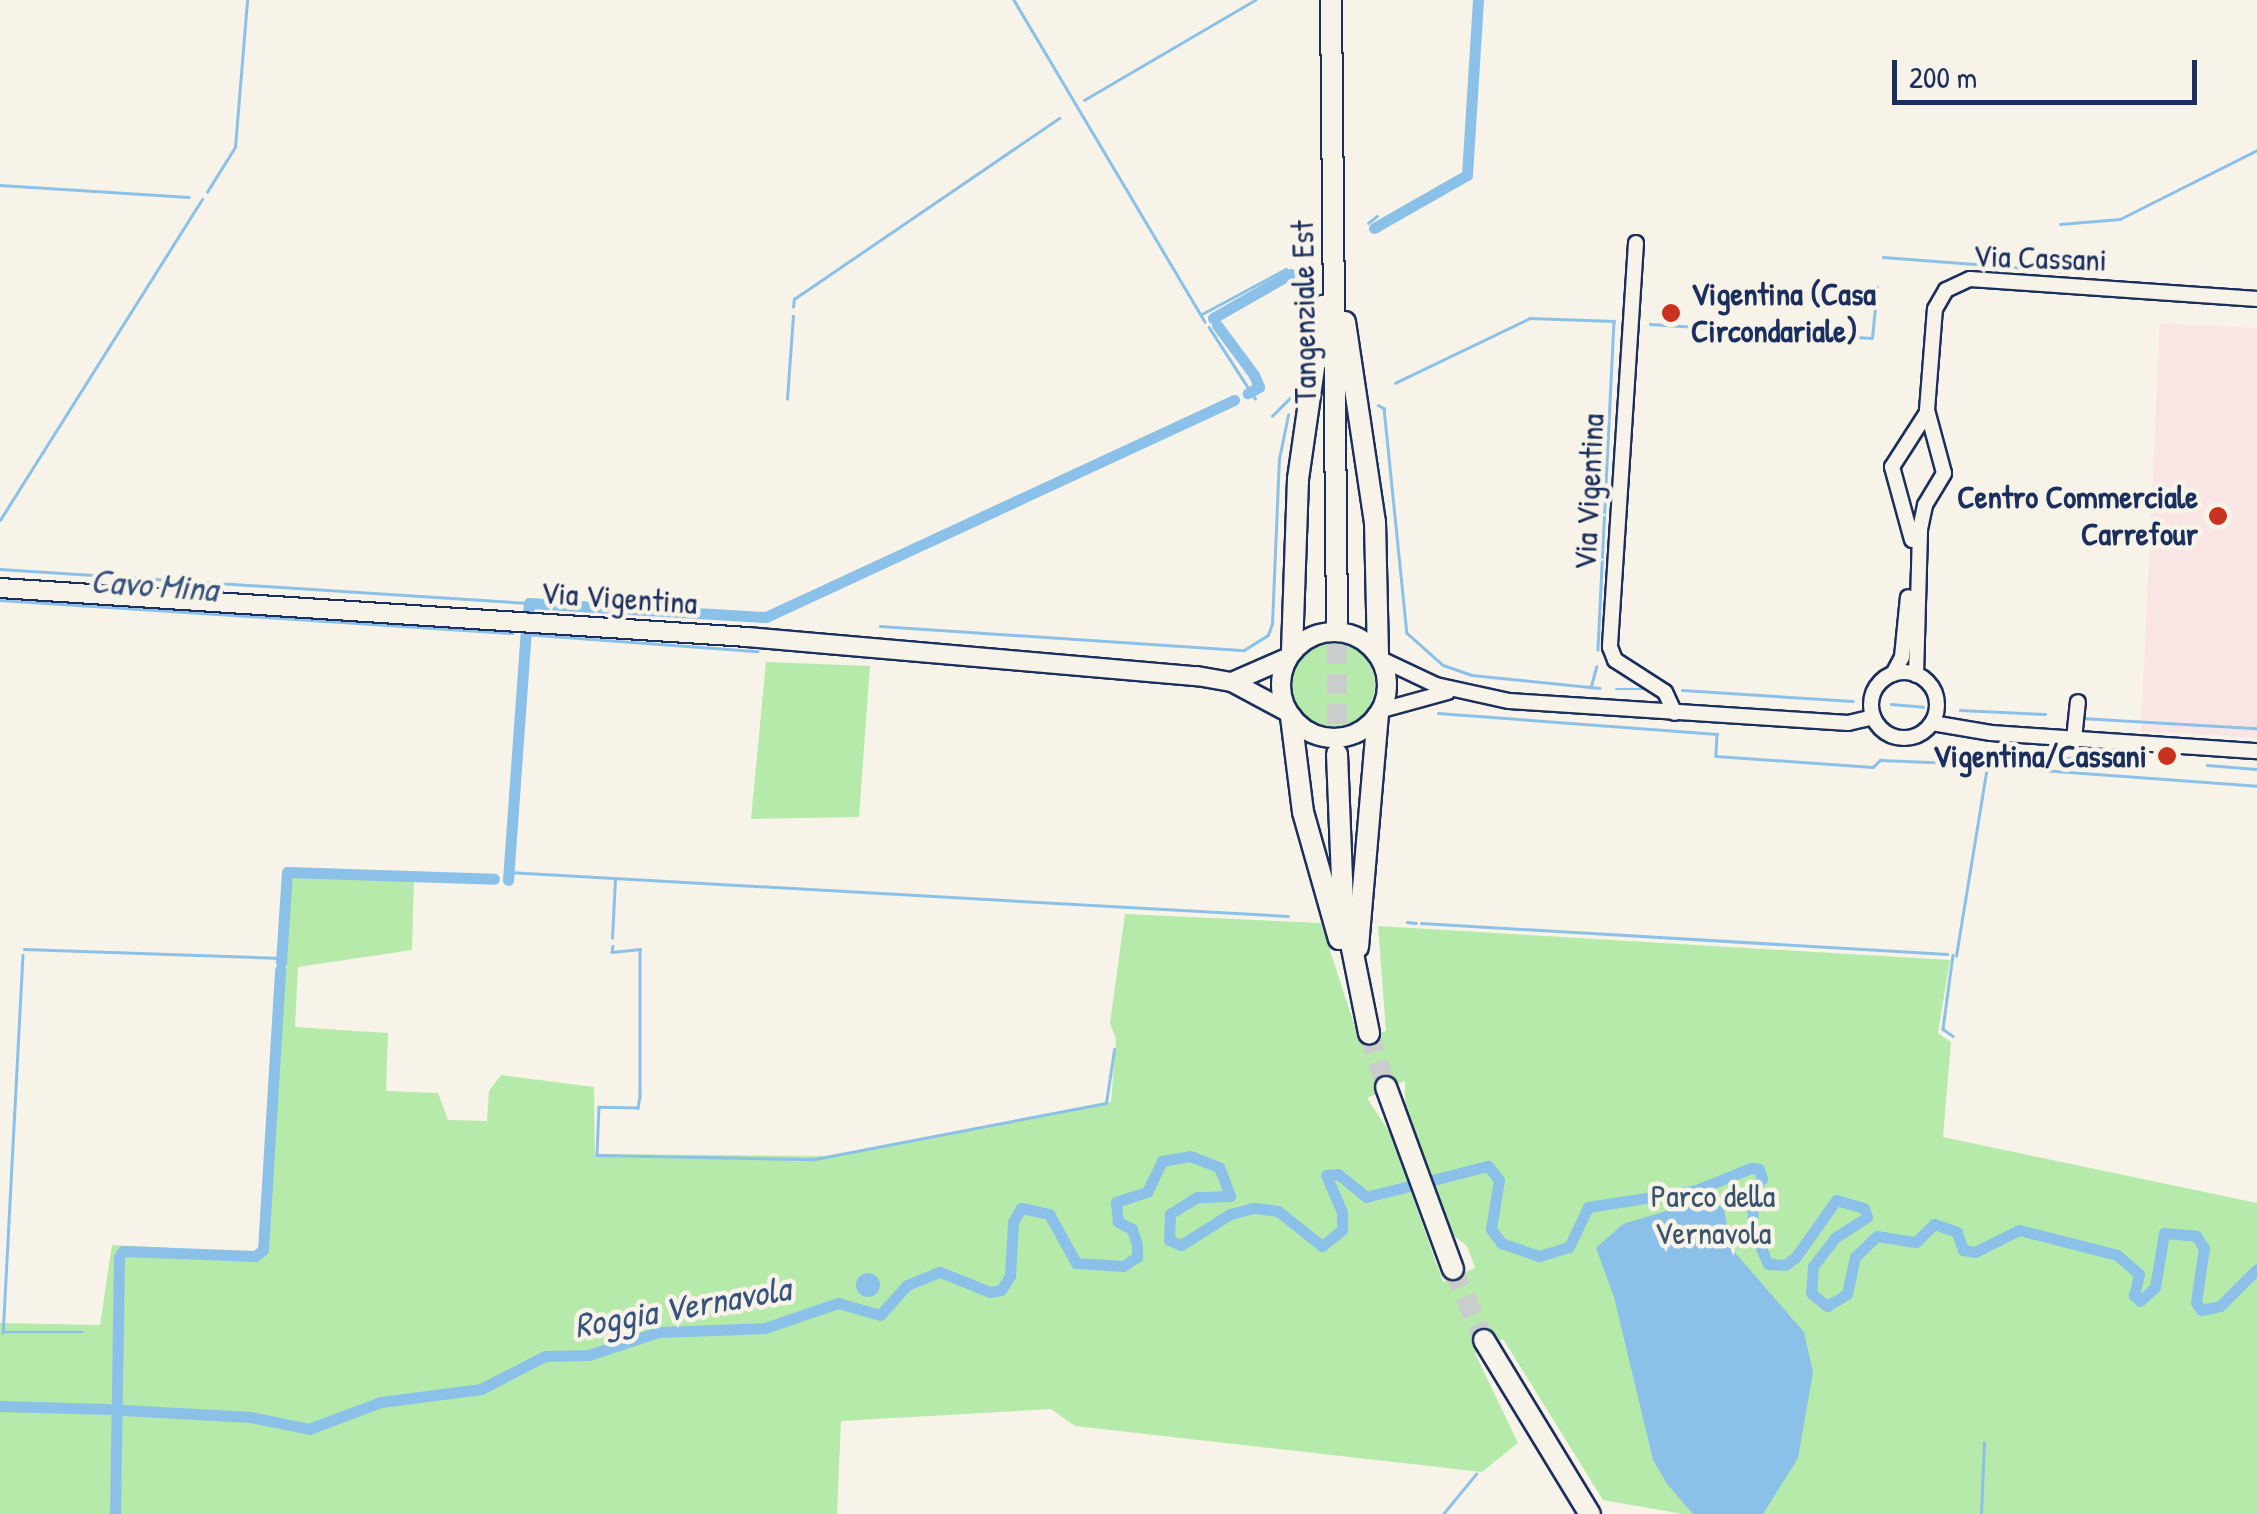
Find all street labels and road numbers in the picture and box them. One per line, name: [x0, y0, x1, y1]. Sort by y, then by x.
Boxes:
street label: Tangenziale Est: [1283, 220, 1325, 404]
street label: Via Cassani: [1972, 236, 2108, 280]
street label: Via Vigentina: [1566, 413, 1612, 571]
street label: Via Vigentina: [539, 573, 699, 623]

